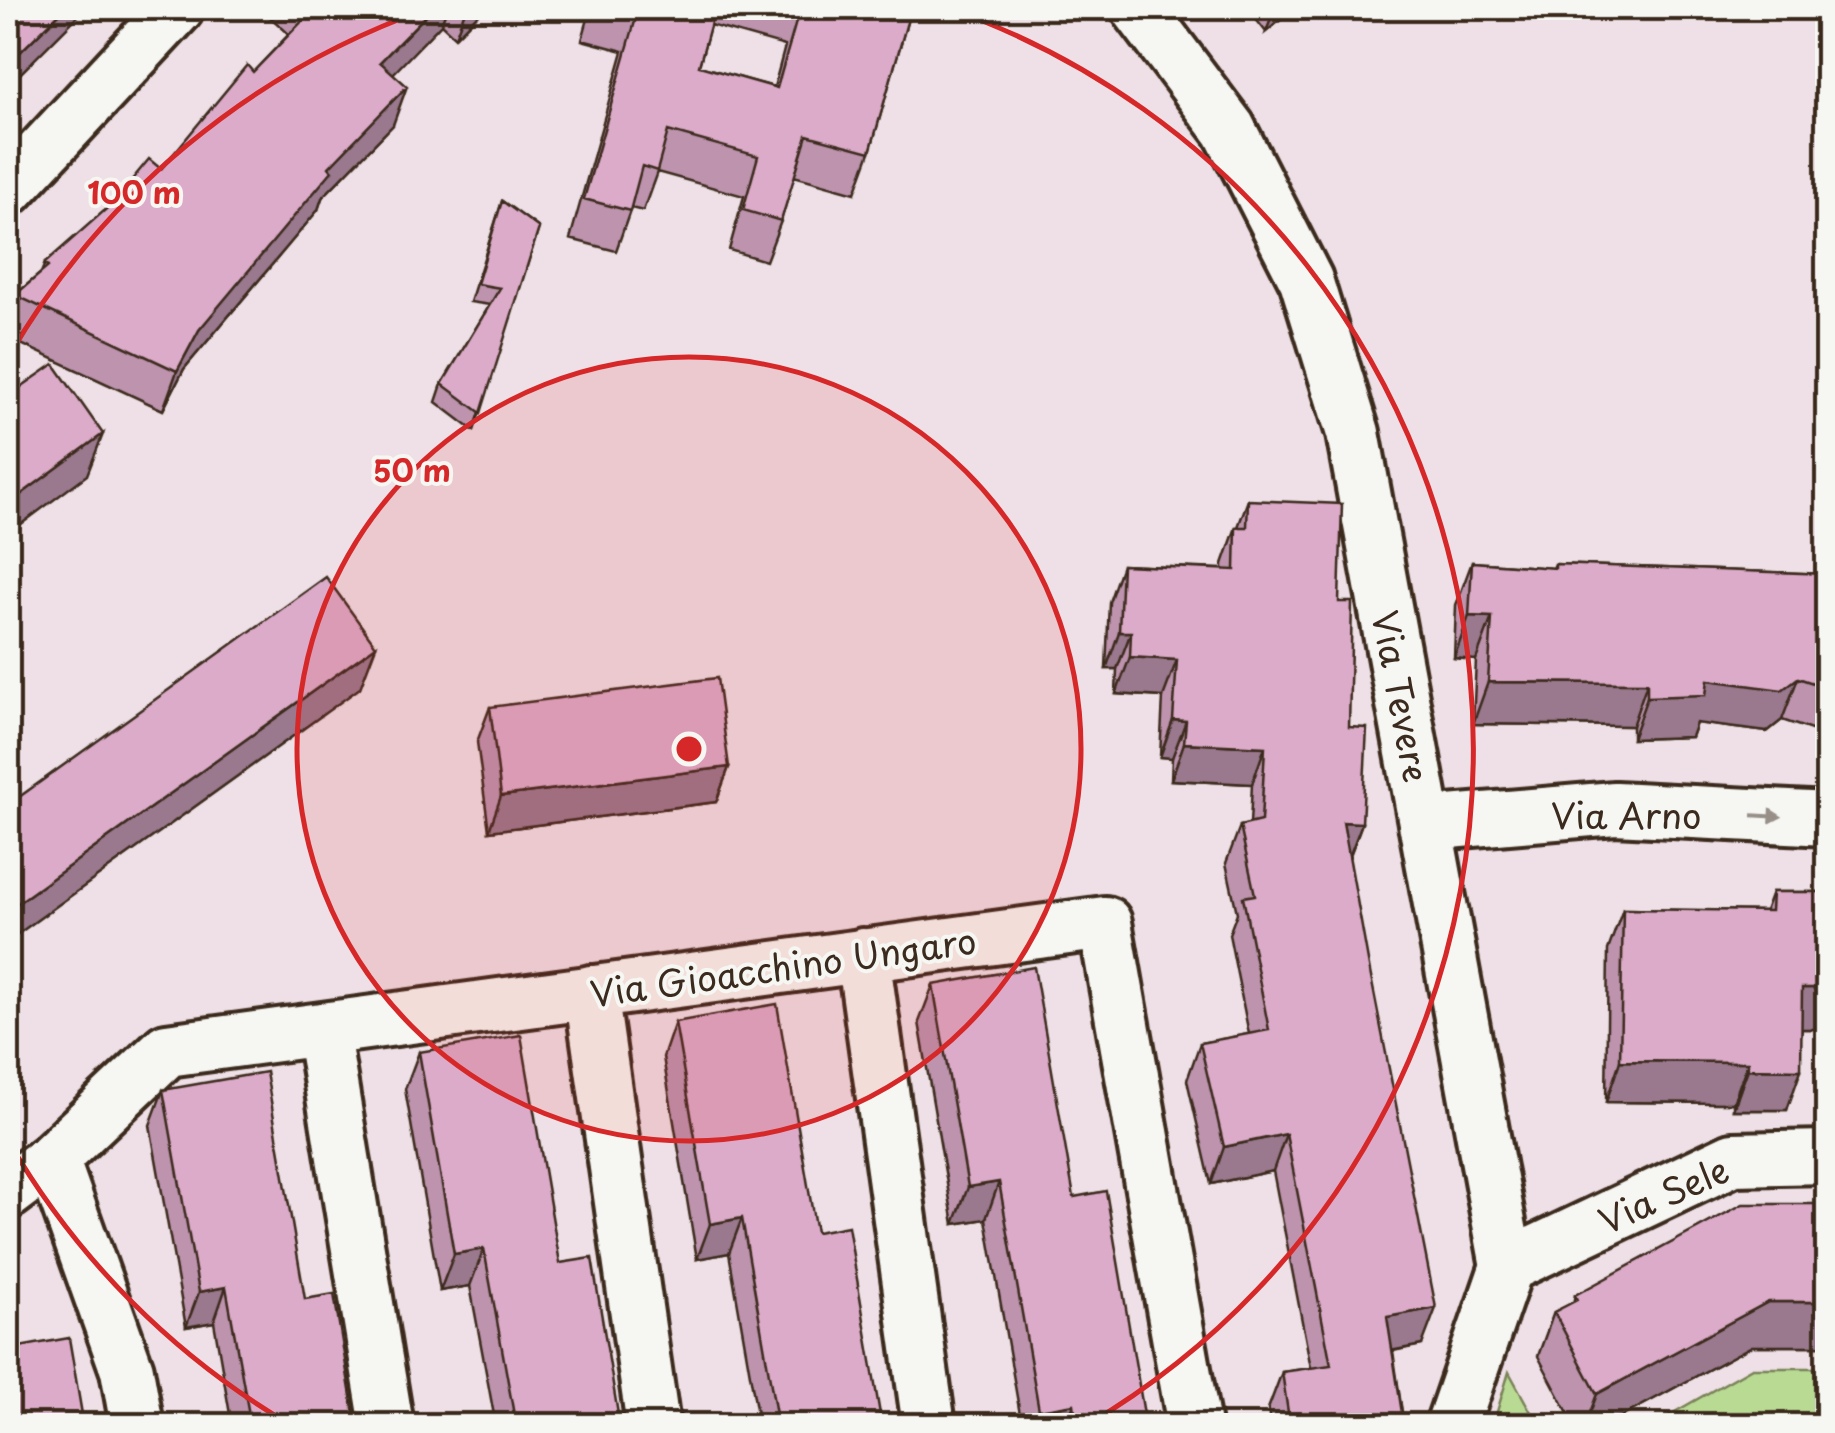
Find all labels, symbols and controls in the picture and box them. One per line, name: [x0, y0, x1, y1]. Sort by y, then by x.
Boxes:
text: 100 m: [87, 169, 181, 214]
text: 50 m: [373, 447, 451, 492]
street label: Via Tevere: [1359, 606, 1445, 786]
centre of rings: [671, 731, 707, 767]
street label: Via Arno: [1551, 788, 1701, 841]
one-way arrow: [1752, 808, 1784, 824]
street label: Via Gioacchino Ungaro: [587, 913, 979, 1019]
street label: Via Sele: [1590, 1142, 1736, 1246]

